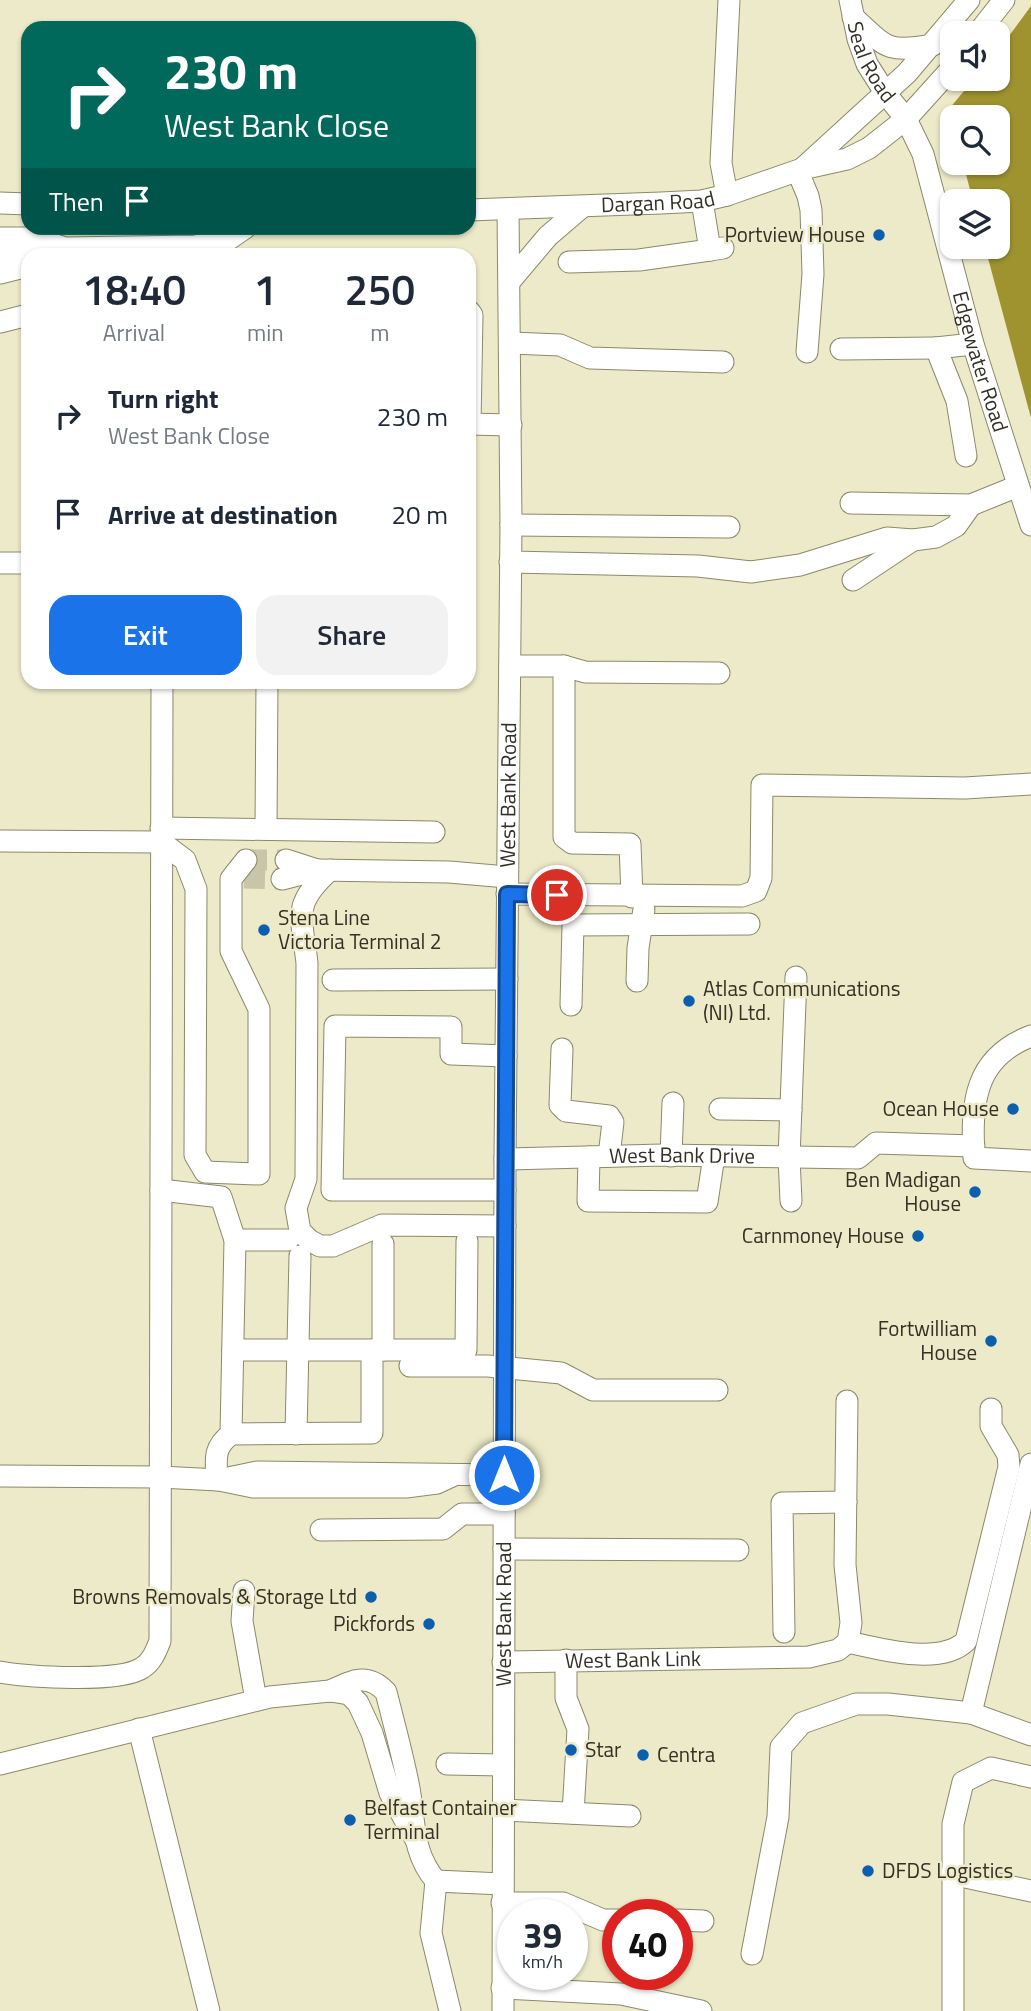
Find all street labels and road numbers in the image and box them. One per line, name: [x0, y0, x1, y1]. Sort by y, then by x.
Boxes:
street label: Seal Road: [840, 18, 904, 110]
street label: Dargan Road: [600, 181, 718, 220]
street label: Edgewater Road: [945, 287, 1017, 436]
street label: West Bank Road: [491, 722, 524, 868]
street label: West Bank Drive: [609, 1138, 755, 1171]
street label: West Bank Road: [487, 1541, 519, 1687]
street label: West Bank Link: [565, 1642, 701, 1676]

